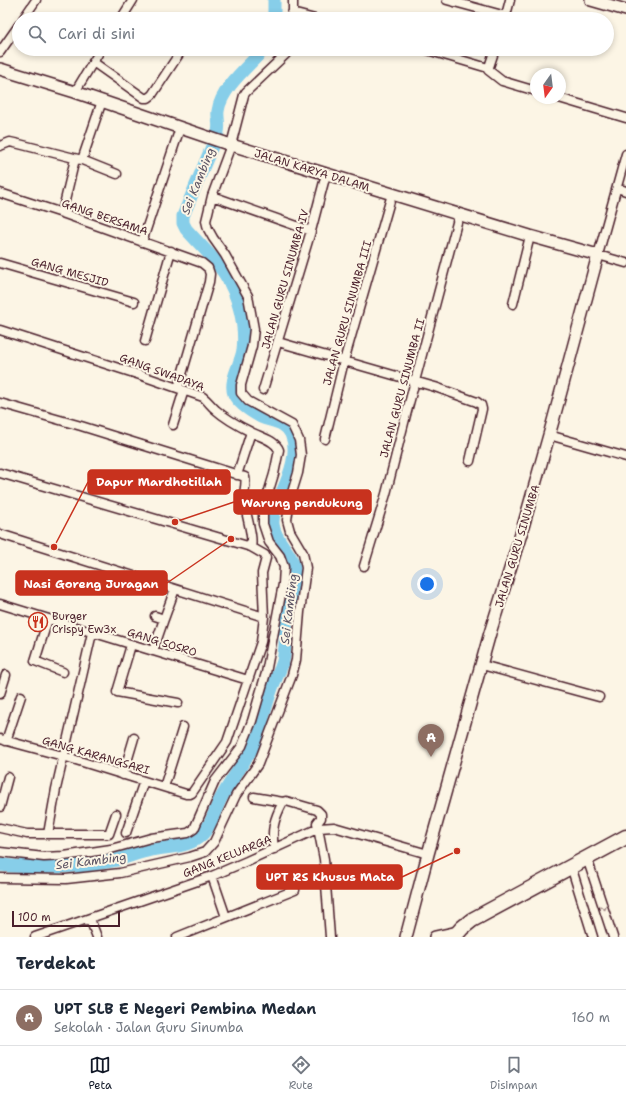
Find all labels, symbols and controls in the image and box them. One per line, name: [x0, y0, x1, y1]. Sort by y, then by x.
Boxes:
search box: [12, 12, 614, 56]
icon: search: [26, 23, 48, 45]
text: Cari di sini: [58, 24, 135, 44]
north arrow: [530, 68, 566, 104]
water label: Sei Kambing: [177, 145, 219, 217]
street label: JALAN KARYA DALAM: [252, 146, 372, 195]
street label: GANG BERSAMA: [60, 196, 150, 239]
street label: JALAN GURU SINUMBA IV: [258, 207, 313, 351]
street label: JALAN GURU SINUMBA III: [320, 239, 375, 387]
street label: GANG MESJID: [29, 254, 110, 291]
street label: JALAN GURU SINUMBA II: [377, 317, 428, 459]
street label: GANG SWADAYA: [117, 350, 206, 395]
callout: Dapur Mardhotillah: [88, 470, 230, 494]
text: Dapur Mardhotillah: [96, 474, 222, 490]
street label: JALAN GURU SINUMBA: [492, 483, 543, 609]
callout: Warung pendukung: [234, 490, 371, 514]
text: Warung pendukung: [241, 495, 363, 511]
callout: Nasi Goreng Juragan: [16, 571, 167, 595]
water label: Sei Kambing: [277, 573, 301, 645]
your location: [417, 574, 437, 594]
text: Nasi Goreng Juragan: [23, 576, 159, 592]
place label: Burger Crispy Ew3x: [52, 609, 116, 637]
restaurant icon: Burger Crispy Ew3x: [27, 611, 49, 633]
street label: GANG SOSRO: [125, 625, 199, 660]
pin: A: [418, 724, 444, 757]
street label: GANG KARANGSARI: [40, 733, 151, 778]
street label: GANG KELUARGA: [181, 832, 274, 881]
water label: Sei Kambing: [55, 849, 127, 873]
callout: UPT RS Khusus Mata: [257, 865, 402, 889]
text: UPT RS Khusus Mata: [266, 869, 395, 885]
one-way arrow: [599, 904, 608, 911]
scale bar: [12, 909, 120, 928]
text: 100 m: [18, 910, 51, 925]
text: Terdekat: [16, 952, 96, 974]
text: UPT SLB E Negeri Pembina Medan: [54, 999, 316, 1019]
text: A: [24, 1009, 34, 1026]
text: 160 m: [572, 1009, 610, 1026]
text: Sekolah · Jalan Guru Sinumba: [54, 1019, 243, 1036]
tab: Peta: [88, 1054, 112, 1093]
tab: Rute: [289, 1054, 313, 1093]
tab: Disimpan: [490, 1054, 538, 1093]

